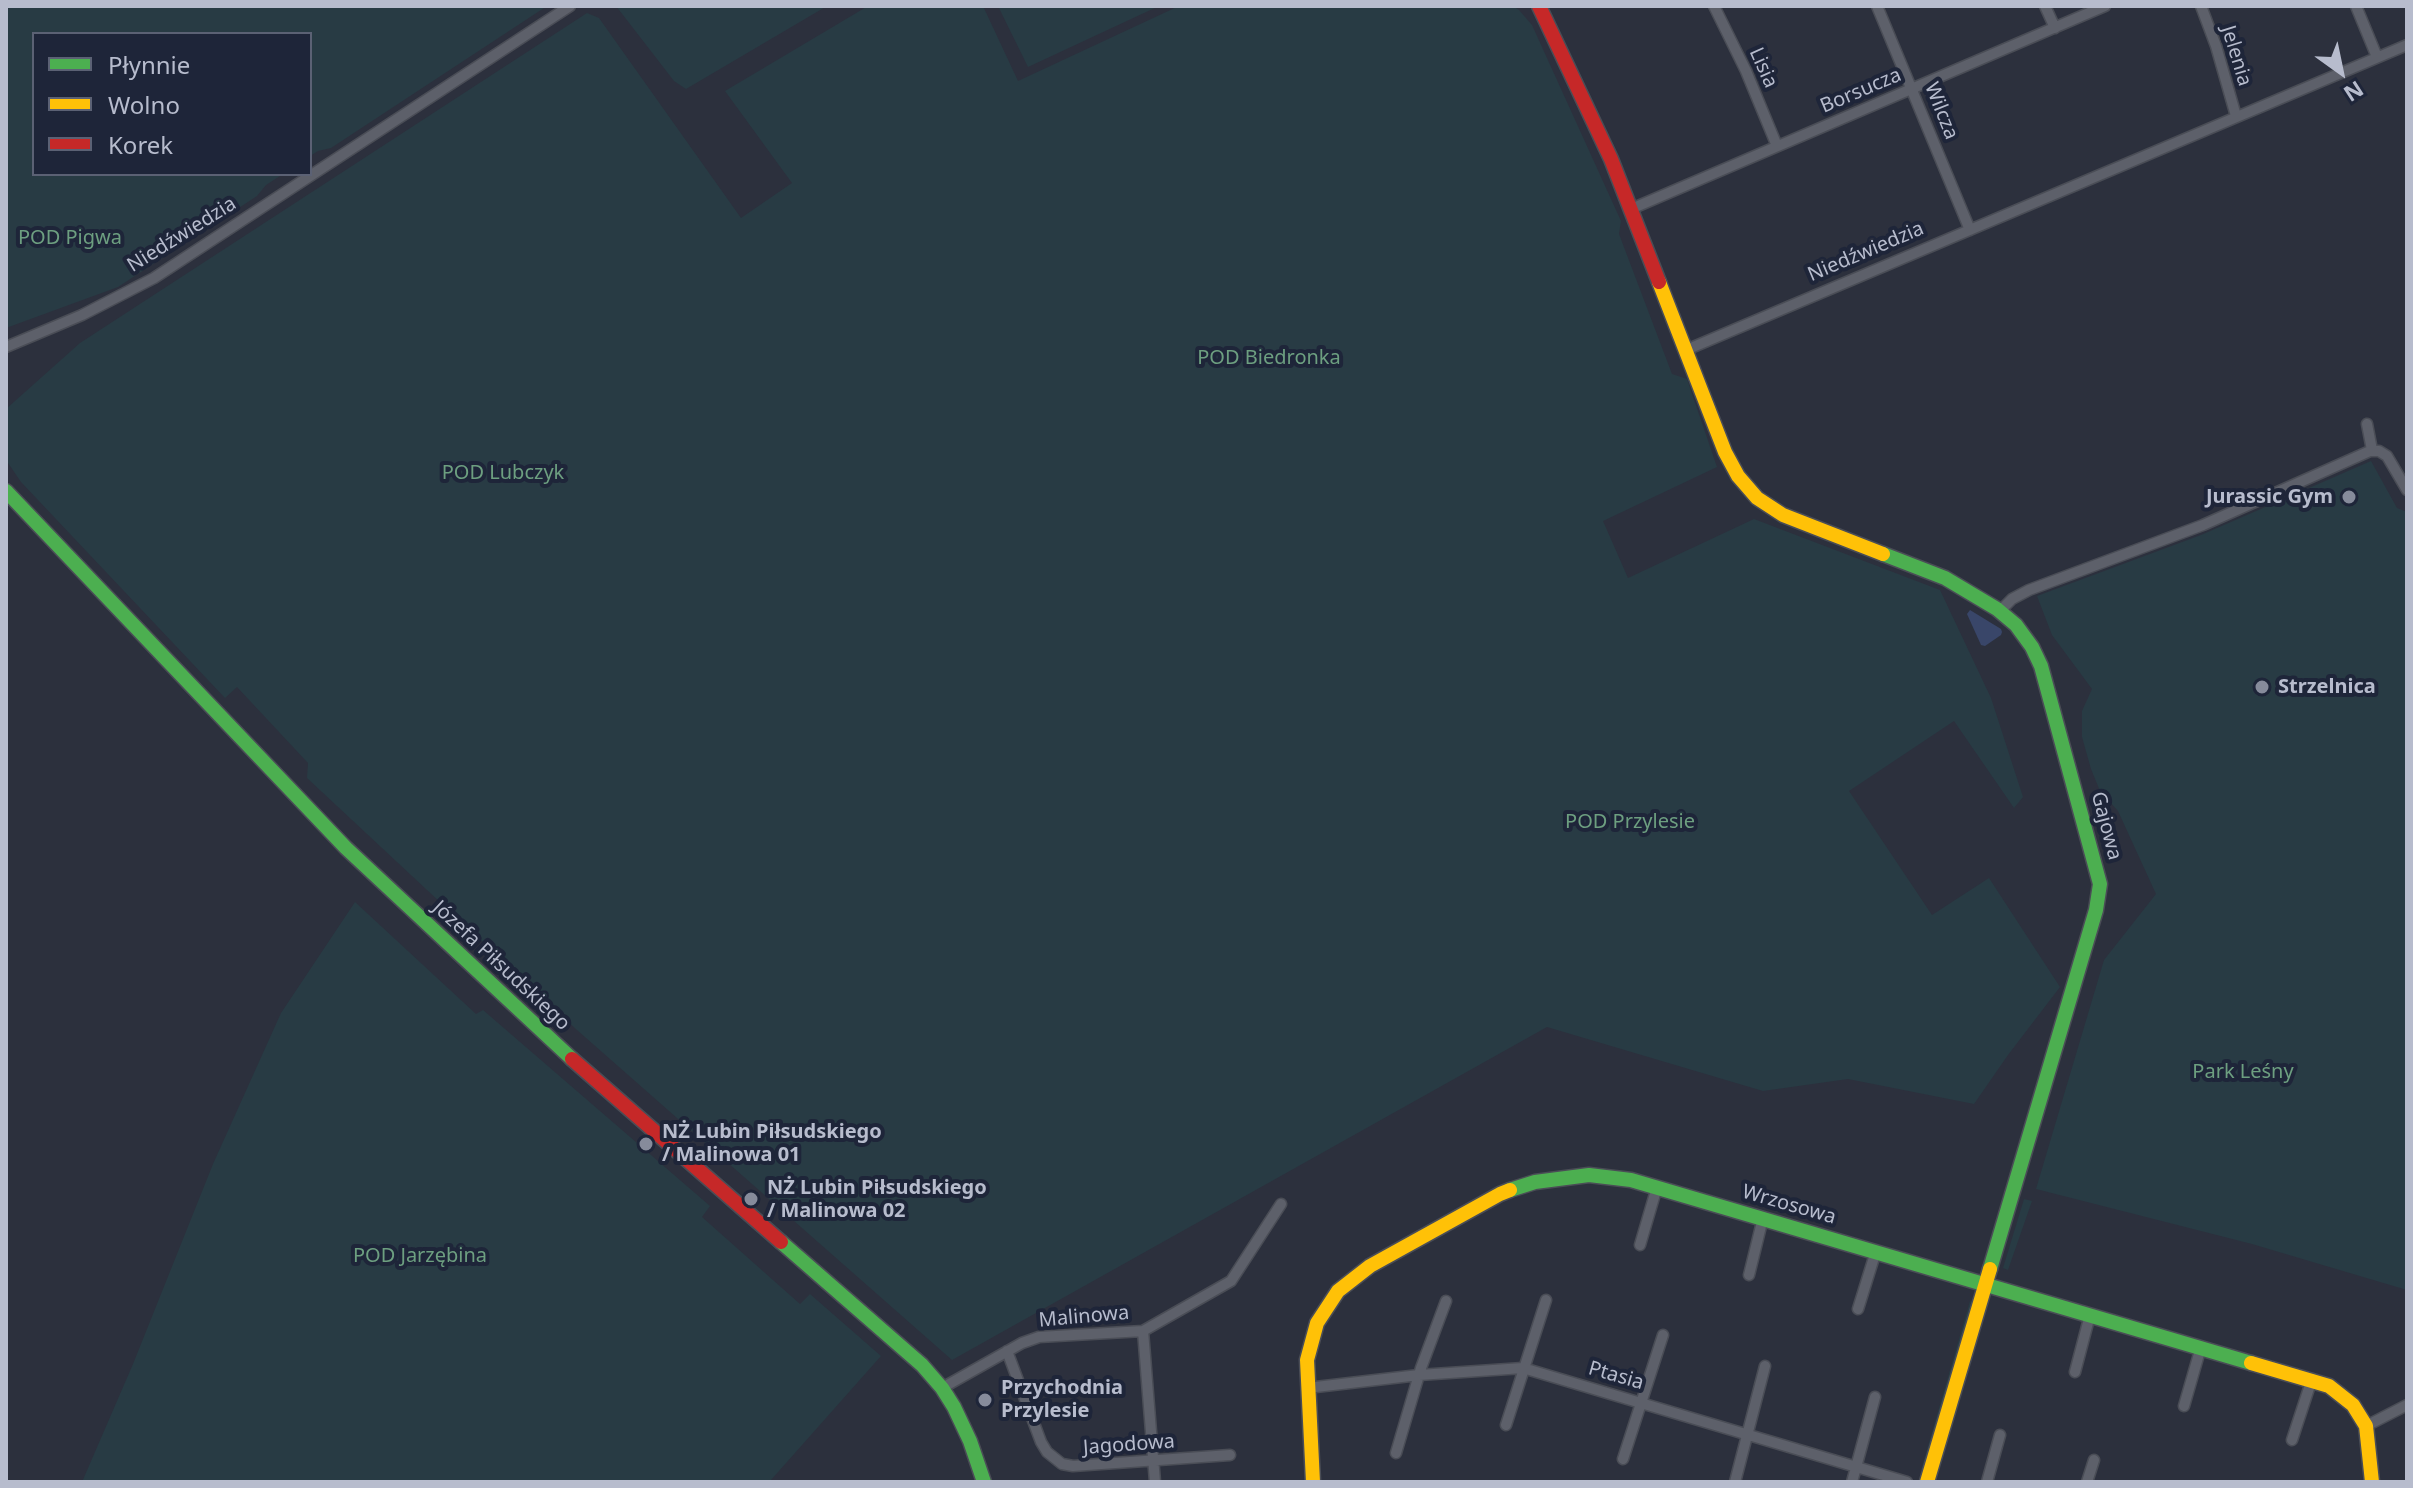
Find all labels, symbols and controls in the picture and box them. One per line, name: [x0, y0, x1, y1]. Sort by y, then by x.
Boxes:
street label: Jelenia: [2215, 23, 2257, 89]
legend: [32, 32, 312, 176]
north arrow: [2301, 32, 2381, 112]
street label: Lisia: [1744, 44, 1782, 92]
text: Płynnie: [108, 48, 190, 81]
street label: Borsucza: [1817, 63, 1905, 119]
text: N: [2338, 75, 2370, 110]
street label: Wilcza: [1919, 79, 1963, 143]
text: Wolno: [108, 88, 180, 121]
text: Korek: [108, 128, 173, 161]
street label: Niedźwiedzia: [123, 192, 241, 278]
street label: Niedźwiedzia: [1804, 217, 1928, 287]
park label: POD Pigwa: [18, 226, 122, 250]
park label: POD Biedronka: [1197, 346, 1341, 370]
park label: POD Lubczyk: [442, 461, 564, 485]
place label: Jurassic Gym: [2206, 485, 2333, 509]
marker: Jurassic Gym: [2340, 488, 2358, 506]
place label: Strzelnica: [2278, 675, 2376, 699]
marker: Strzelnica: [2253, 678, 2271, 696]
street label: Gajowa: [2085, 789, 2127, 863]
park label: POD Przylesie: [1565, 810, 1695, 834]
street label: Józefa Piłsudskiego: [427, 896, 575, 1036]
park label: Park Leśny: [2192, 1060, 2294, 1084]
place label: NŻ Lubin Piłsudskiego / Malinowa 01: [662, 1120, 882, 1167]
marker: NŻ Lubin Piłsudskiego / Malinowa 01: [637, 1135, 655, 1153]
place label: NŻ Lubin Piłsudskiego / Malinowa 02: [767, 1176, 987, 1223]
street label: Wrzosowa: [1739, 1180, 1839, 1230]
marker: NŻ Lubin Piłsudskiego / Malinowa 02: [742, 1190, 760, 1208]
park label: POD Jarzębina: [353, 1244, 487, 1268]
street label: Malinowa: [1038, 1301, 1130, 1333]
street label: Ptasia: [1586, 1357, 1646, 1395]
place label: Przychodnia Przylesie: [1001, 1376, 1123, 1423]
marker: Przychodnia Przylesie: [976, 1391, 994, 1409]
street label: Jagodowa: [1082, 1430, 1176, 1460]

